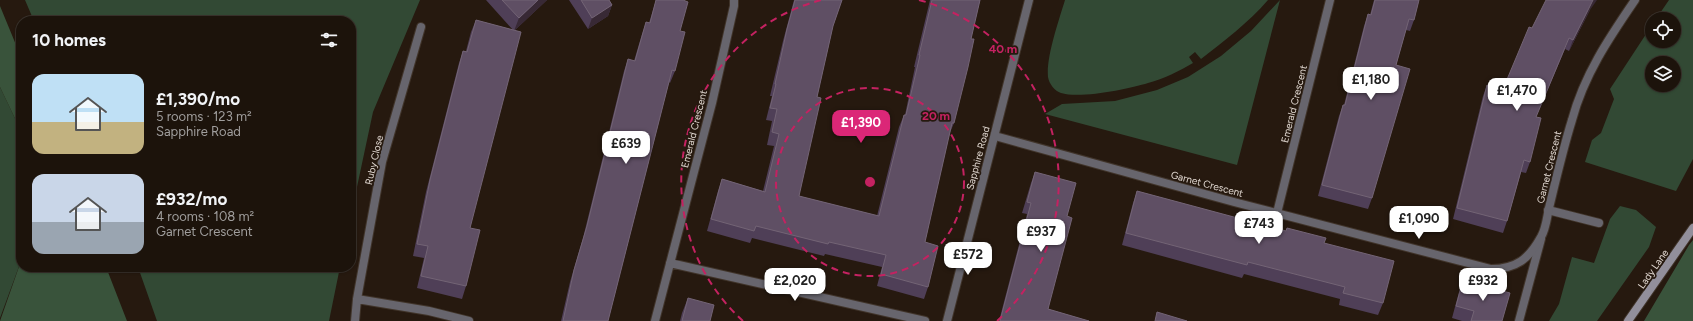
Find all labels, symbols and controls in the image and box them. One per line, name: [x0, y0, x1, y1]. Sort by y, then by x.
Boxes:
map controls: [1645, 12, 1681, 92]
button: locate: [1645, 12, 1681, 48]
icon: filters: [318, 29, 340, 51]
text: 10 homes: [32, 30, 106, 50]
text: 40 m: [989, 42, 1017, 56]
button: layers: [1645, 56, 1681, 92]
street label: Emerald Crescent: [1278, 63, 1310, 144]
pin: £1,180: [1338, 67, 1404, 101]
text: £1,180: [1352, 72, 1390, 87]
pin: £1,470: [1484, 78, 1550, 112]
text: £1,470: [1497, 83, 1537, 98]
street label: Emerald Crescent: [678, 88, 710, 169]
text: £1,390/mo: [156, 89, 240, 109]
icon: home: [64, 90, 112, 138]
text: 5 rooms · 123 m²: [156, 109, 252, 124]
text: 20 m: [922, 109, 950, 123]
pin: £1,390: [828, 110, 894, 144]
text: £1,390: [841, 115, 881, 130]
text: Sapphire Road: [156, 124, 241, 139]
street label: Sapphire Road: [963, 125, 993, 191]
street label: Garnet Crescent: [1534, 129, 1564, 205]
pin: £639: [602, 131, 650, 165]
street label: Ruby Close: [362, 133, 386, 186]
text: £639: [611, 136, 641, 151]
street label: Garnet Crescent: [1169, 168, 1245, 200]
centre of rings: [863, 175, 877, 189]
text: £932/mo: [156, 189, 227, 209]
icon: home: [64, 190, 112, 238]
pin: £1,090: [1386, 206, 1452, 240]
text: 4 rooms · 108 m²: [156, 209, 254, 224]
pin: £743: [1235, 211, 1283, 245]
text: £1,090: [1399, 211, 1439, 226]
text: £743: [1244, 216, 1274, 231]
pin: £937: [1017, 219, 1065, 253]
text: Garnet Crescent: [156, 224, 253, 239]
text: £937: [1026, 224, 1056, 239]
pin: £572: [944, 242, 992, 276]
street label: Lady Lane: [1635, 246, 1672, 291]
text: £572: [953, 247, 983, 262]
pin: £2,020: [762, 268, 828, 302]
pin: £932: [1459, 268, 1507, 302]
text: £2,020: [774, 273, 816, 288]
text: £932: [1468, 273, 1498, 288]

